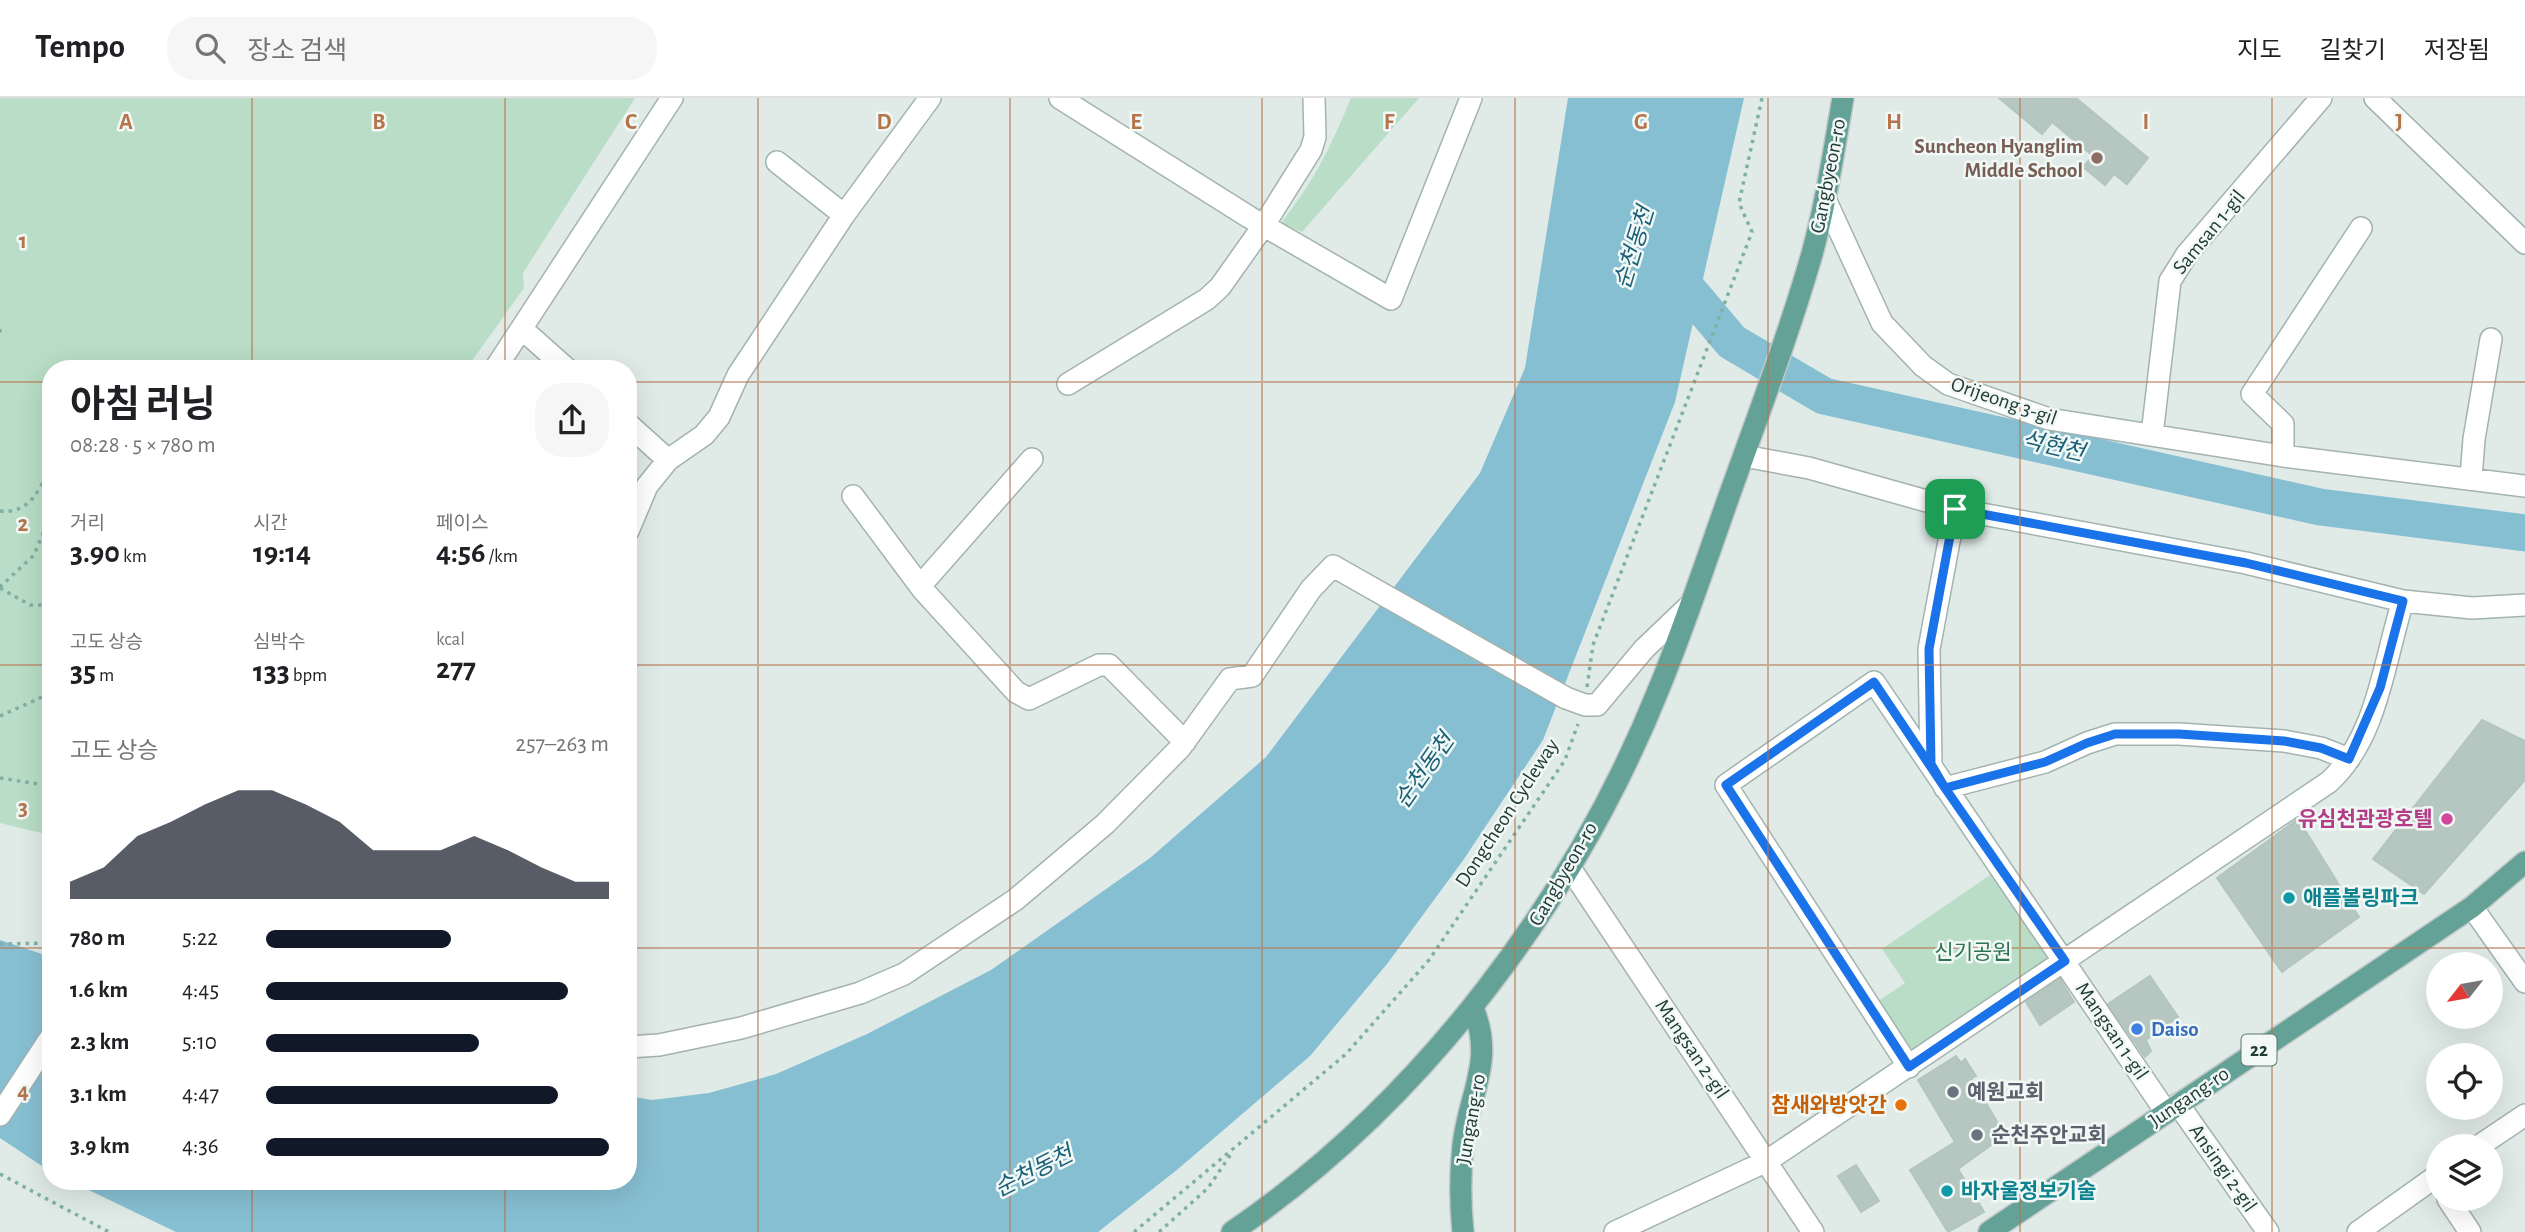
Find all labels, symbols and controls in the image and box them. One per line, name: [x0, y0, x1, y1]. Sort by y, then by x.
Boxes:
search box: [167, 17, 657, 80]
icon: search: [191, 29, 229, 67]
text: Tempo: [35, 31, 125, 64]
text: 장소 검색: [247, 38, 347, 64]
text: 지도: [2237, 39, 2282, 63]
text: 길찾기: [2320, 39, 2386, 63]
text: 저장됨: [2424, 39, 2490, 63]
text: A: [119, 111, 133, 134]
text: B: [372, 111, 386, 134]
text: C: [625, 111, 637, 134]
text: D: [876, 111, 892, 134]
text: E: [1130, 111, 1142, 134]
text: F: [1384, 111, 1395, 134]
text: G: [1634, 111, 1648, 134]
text: H: [1886, 111, 1902, 134]
text: I: [2143, 111, 2149, 134]
text: J: [2395, 111, 2403, 134]
street label: Gangbyeon-ro: [1807, 117, 1849, 235]
place label: Suncheon Hyanglim Middle School: [1914, 136, 2083, 181]
marker: Suncheon Hyanglim Middle School: [2089, 150, 2105, 166]
street label: Samsan 1-gil: [2169, 186, 2249, 278]
water label: 순천동천: [1611, 201, 1659, 292]
text: 1: [19, 230, 27, 253]
street label: Orijeong 3-gil: [1948, 373, 2060, 429]
button: share: [535, 383, 609, 457]
text: 아침 러닝: [70, 387, 216, 425]
water label: 석현천: [2019, 427, 2090, 466]
text: 08:28 · 5 × 780 m: [70, 434, 216, 457]
pin: [1925, 479, 1985, 539]
icon: arrive: [1936, 490, 1974, 528]
text: 2: [18, 513, 29, 536]
text: 거리: [70, 514, 105, 533]
text: 시간: [253, 514, 288, 533]
text: 페이스: [436, 514, 488, 533]
text: 3.90: [70, 538, 120, 568]
text: 19:14: [253, 538, 311, 568]
text: 4:56: [436, 538, 485, 568]
text: km: [120, 547, 147, 566]
text: /km: [485, 547, 518, 566]
text: kcal: [436, 630, 465, 649]
text: 고도 상승: [70, 633, 143, 652]
text: 심박수: [253, 633, 305, 652]
text: 277: [436, 654, 476, 684]
text: 35: [70, 657, 96, 687]
text: 133: [253, 657, 290, 687]
text: m: [96, 666, 114, 685]
text: bpm: [290, 666, 327, 685]
water label: 순천동천: [1390, 727, 1460, 812]
text: 257–263 m: [515, 733, 609, 756]
street label: Dongcheon Cycleway: [1451, 735, 1563, 891]
text: 고도 상승: [70, 740, 158, 763]
text: 3: [18, 797, 28, 820]
place label: 유심천관광호텔: [2298, 808, 2433, 830]
marker: 유심천관광호텔: [2439, 811, 2455, 827]
street label: Gangbyeon-ro: [1525, 818, 1601, 930]
place label: 애플볼링파크: [2303, 887, 2419, 909]
marker: 애플볼링파크: [2281, 890, 2297, 906]
text: 780 m: [70, 927, 125, 950]
text: 5:22: [182, 927, 218, 950]
park label: 신기공원: [1934, 941, 2012, 963]
north arrow: [2426, 952, 2502, 1029]
map controls: [2426, 952, 2503, 1211]
street label: Mangsan 1-gil: [2072, 978, 2152, 1084]
text: 1.6 km: [70, 979, 128, 1002]
text: 4:45: [182, 979, 219, 1002]
street label: Mangsan 2-gil: [1651, 995, 1733, 1103]
place label: Daiso: [2151, 1019, 2199, 1040]
marker: Daiso: [2129, 1021, 2145, 1037]
text: 2.3 km: [70, 1031, 129, 1054]
text: 5:10: [182, 1031, 217, 1054]
road number: 22: [2242, 1034, 2276, 1066]
button: locate: [2426, 1043, 2503, 1120]
street label: Jungang-ro: [2145, 1063, 2233, 1131]
street label: Jungang-ro: [1453, 1072, 1489, 1166]
text: 4: [17, 1080, 29, 1103]
place label: 예원교회: [1967, 1081, 2044, 1103]
text: 3.1 km: [70, 1083, 127, 1106]
text: 4:47: [182, 1083, 219, 1106]
marker: 예원교회: [1945, 1084, 1961, 1100]
place label: 참새와방앗간: [1771, 1094, 1887, 1116]
marker: 참새와방앗간: [1893, 1097, 1909, 1113]
street label: Ansingi 2-gil: [2185, 1120, 2261, 1216]
place label: 순천주안교회: [1991, 1124, 2107, 1146]
marker: 순천주안교회: [1969, 1127, 1985, 1143]
button: layers: [2426, 1134, 2503, 1211]
text: 3.9 km: [70, 1135, 130, 1158]
text: 4:36: [182, 1135, 219, 1158]
water label: 순천동천: [991, 1140, 1079, 1201]
place label: 바자울정보기술: [1961, 1180, 2096, 1202]
marker: 바자울정보기술: [1939, 1183, 1955, 1199]

